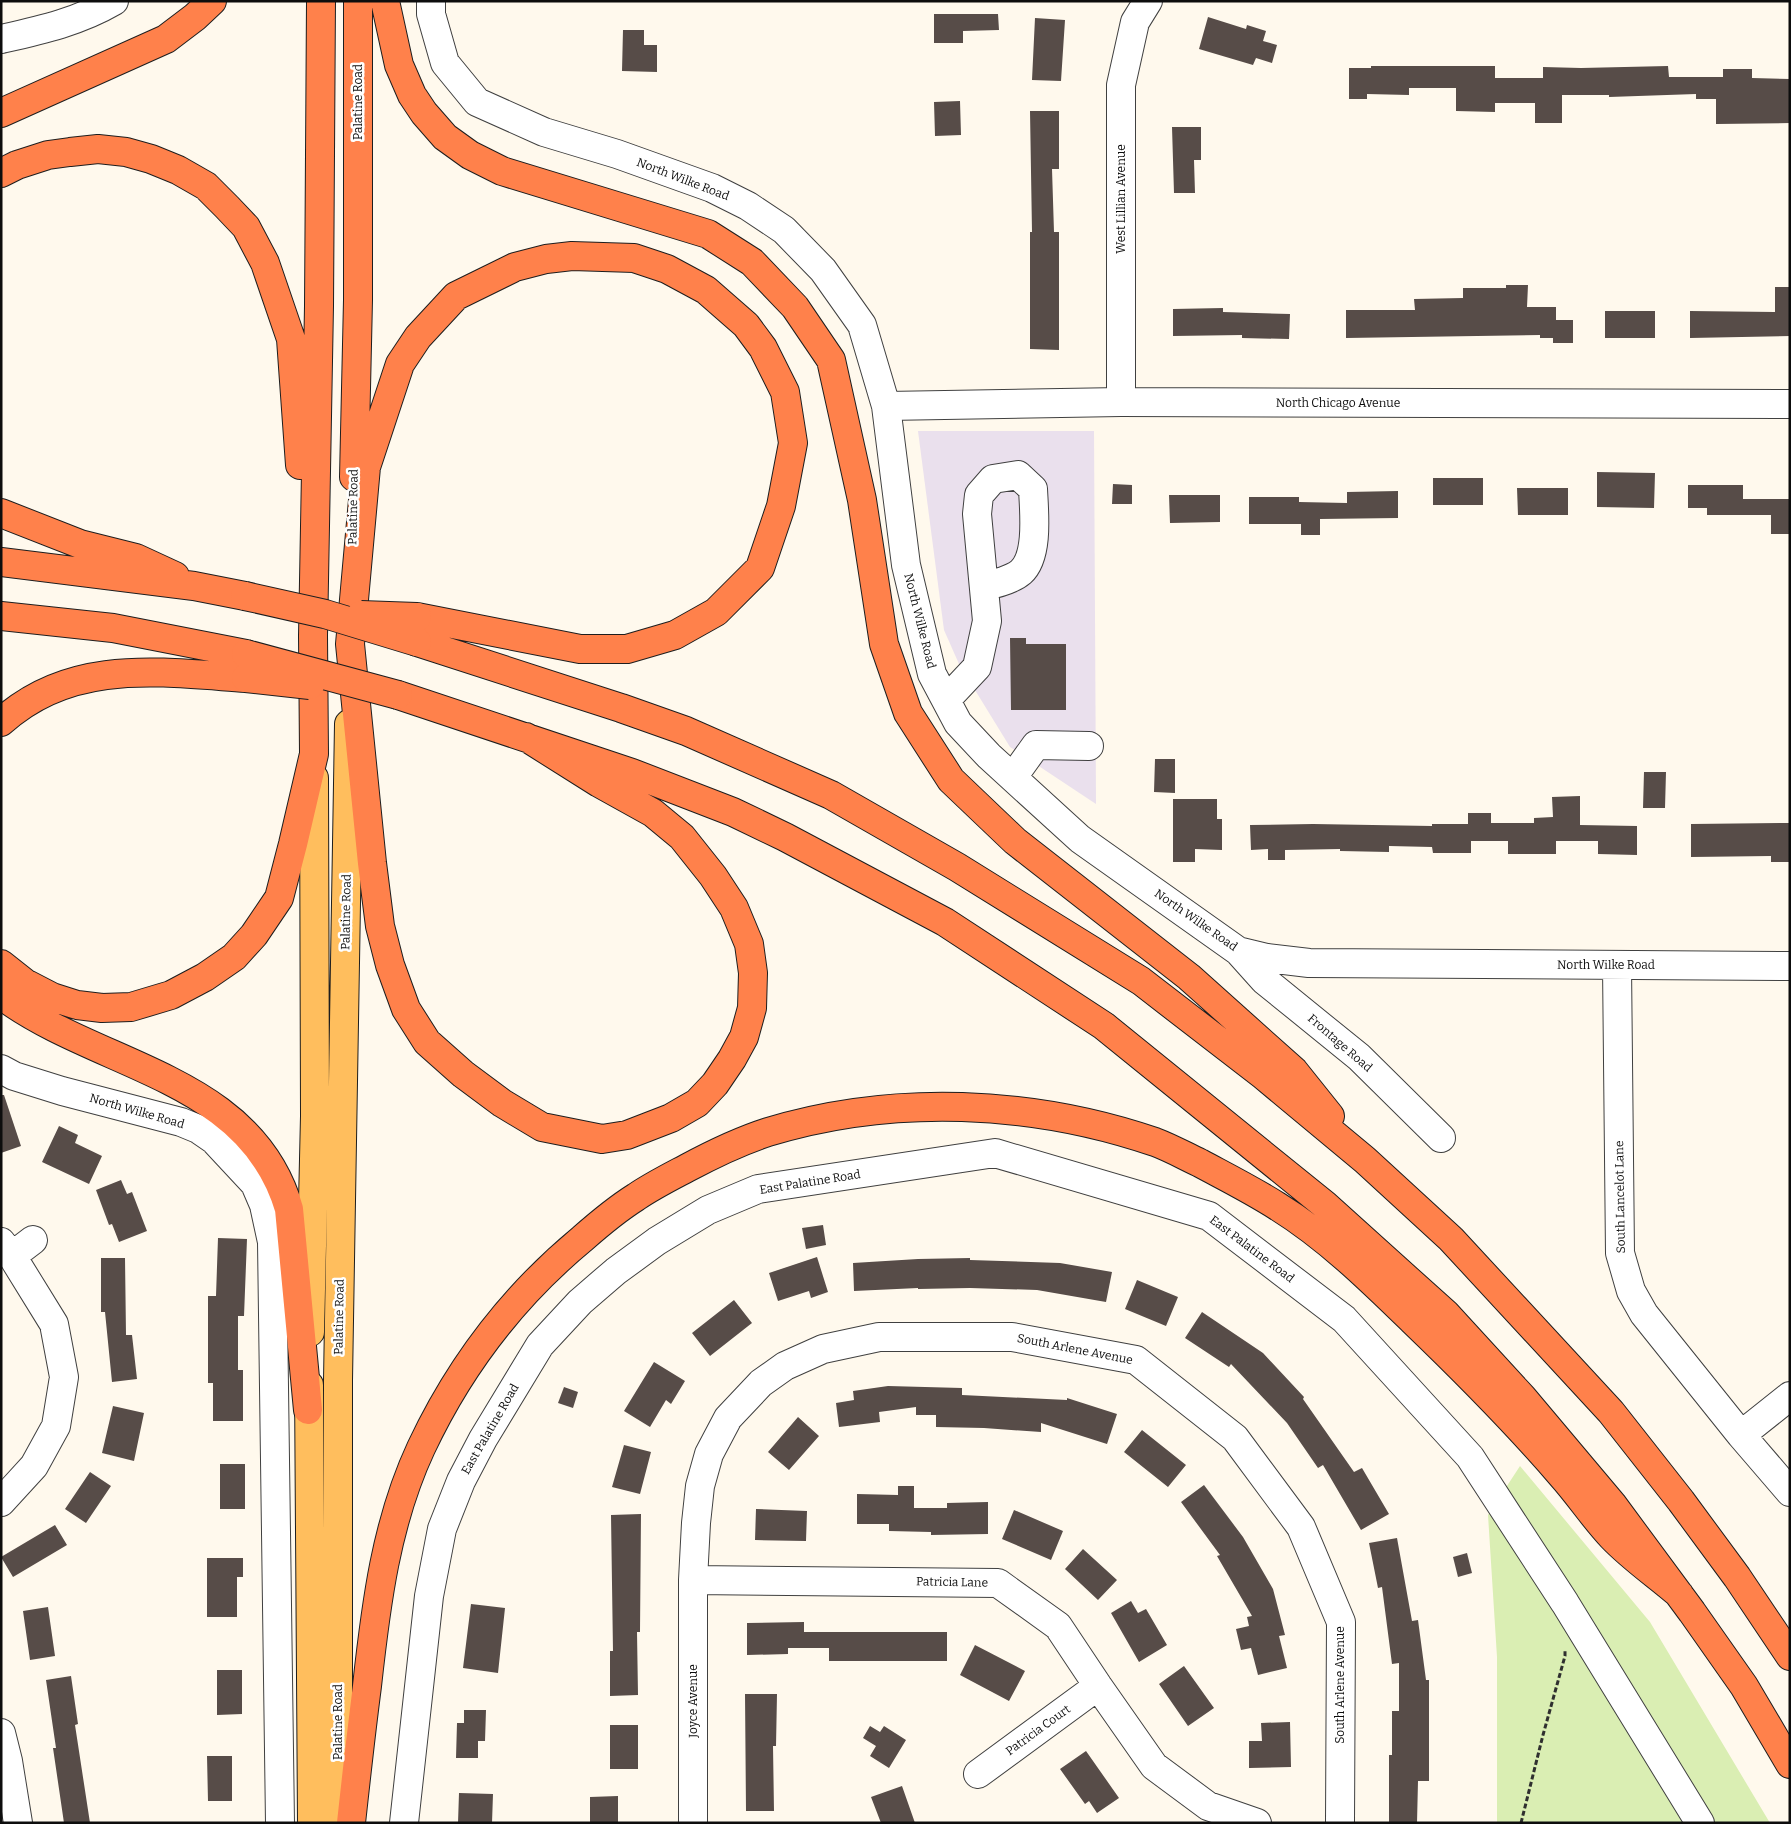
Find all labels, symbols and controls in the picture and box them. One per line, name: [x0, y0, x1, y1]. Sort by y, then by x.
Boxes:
street label: Palatine Road: [351, 64, 365, 140]
street label: West Lillian Avenue: [1114, 144, 1128, 254]
street label: North Wilke Road: [635, 155, 731, 203]
street label: North Chicago Avenue: [1276, 396, 1400, 410]
street label: Palatine Road: [345, 469, 361, 545]
street label: North Wilke Road: [901, 572, 939, 670]
street label: Palatine Road: [338, 874, 354, 950]
street label: North Wilke Road: [1152, 886, 1240, 954]
street label: North Wilke Road: [1557, 958, 1655, 972]
street label: Frontage Road: [1305, 1011, 1375, 1075]
street label: North Wilke Road: [88, 1091, 186, 1131]
street label: South Lancelot Lane: [1612, 1140, 1628, 1254]
street label: East Palatine Road: [758, 1167, 862, 1197]
street label: East Palatine Road: [1207, 1213, 1297, 1285]
street label: Palatine Road: [331, 1279, 347, 1355]
street label: South Arlene Avenue: [1016, 1331, 1134, 1367]
street label: East Palatine Road: [458, 1381, 522, 1477]
street label: Patricia Lane: [916, 1574, 988, 1590]
street label: South Arlene Avenue: [1333, 1626, 1347, 1744]
street label: Joyce Avenue: [686, 1664, 700, 1739]
street label: Palatine Road: [331, 1684, 345, 1760]
street label: Patricia Court: [1003, 1702, 1073, 1758]

